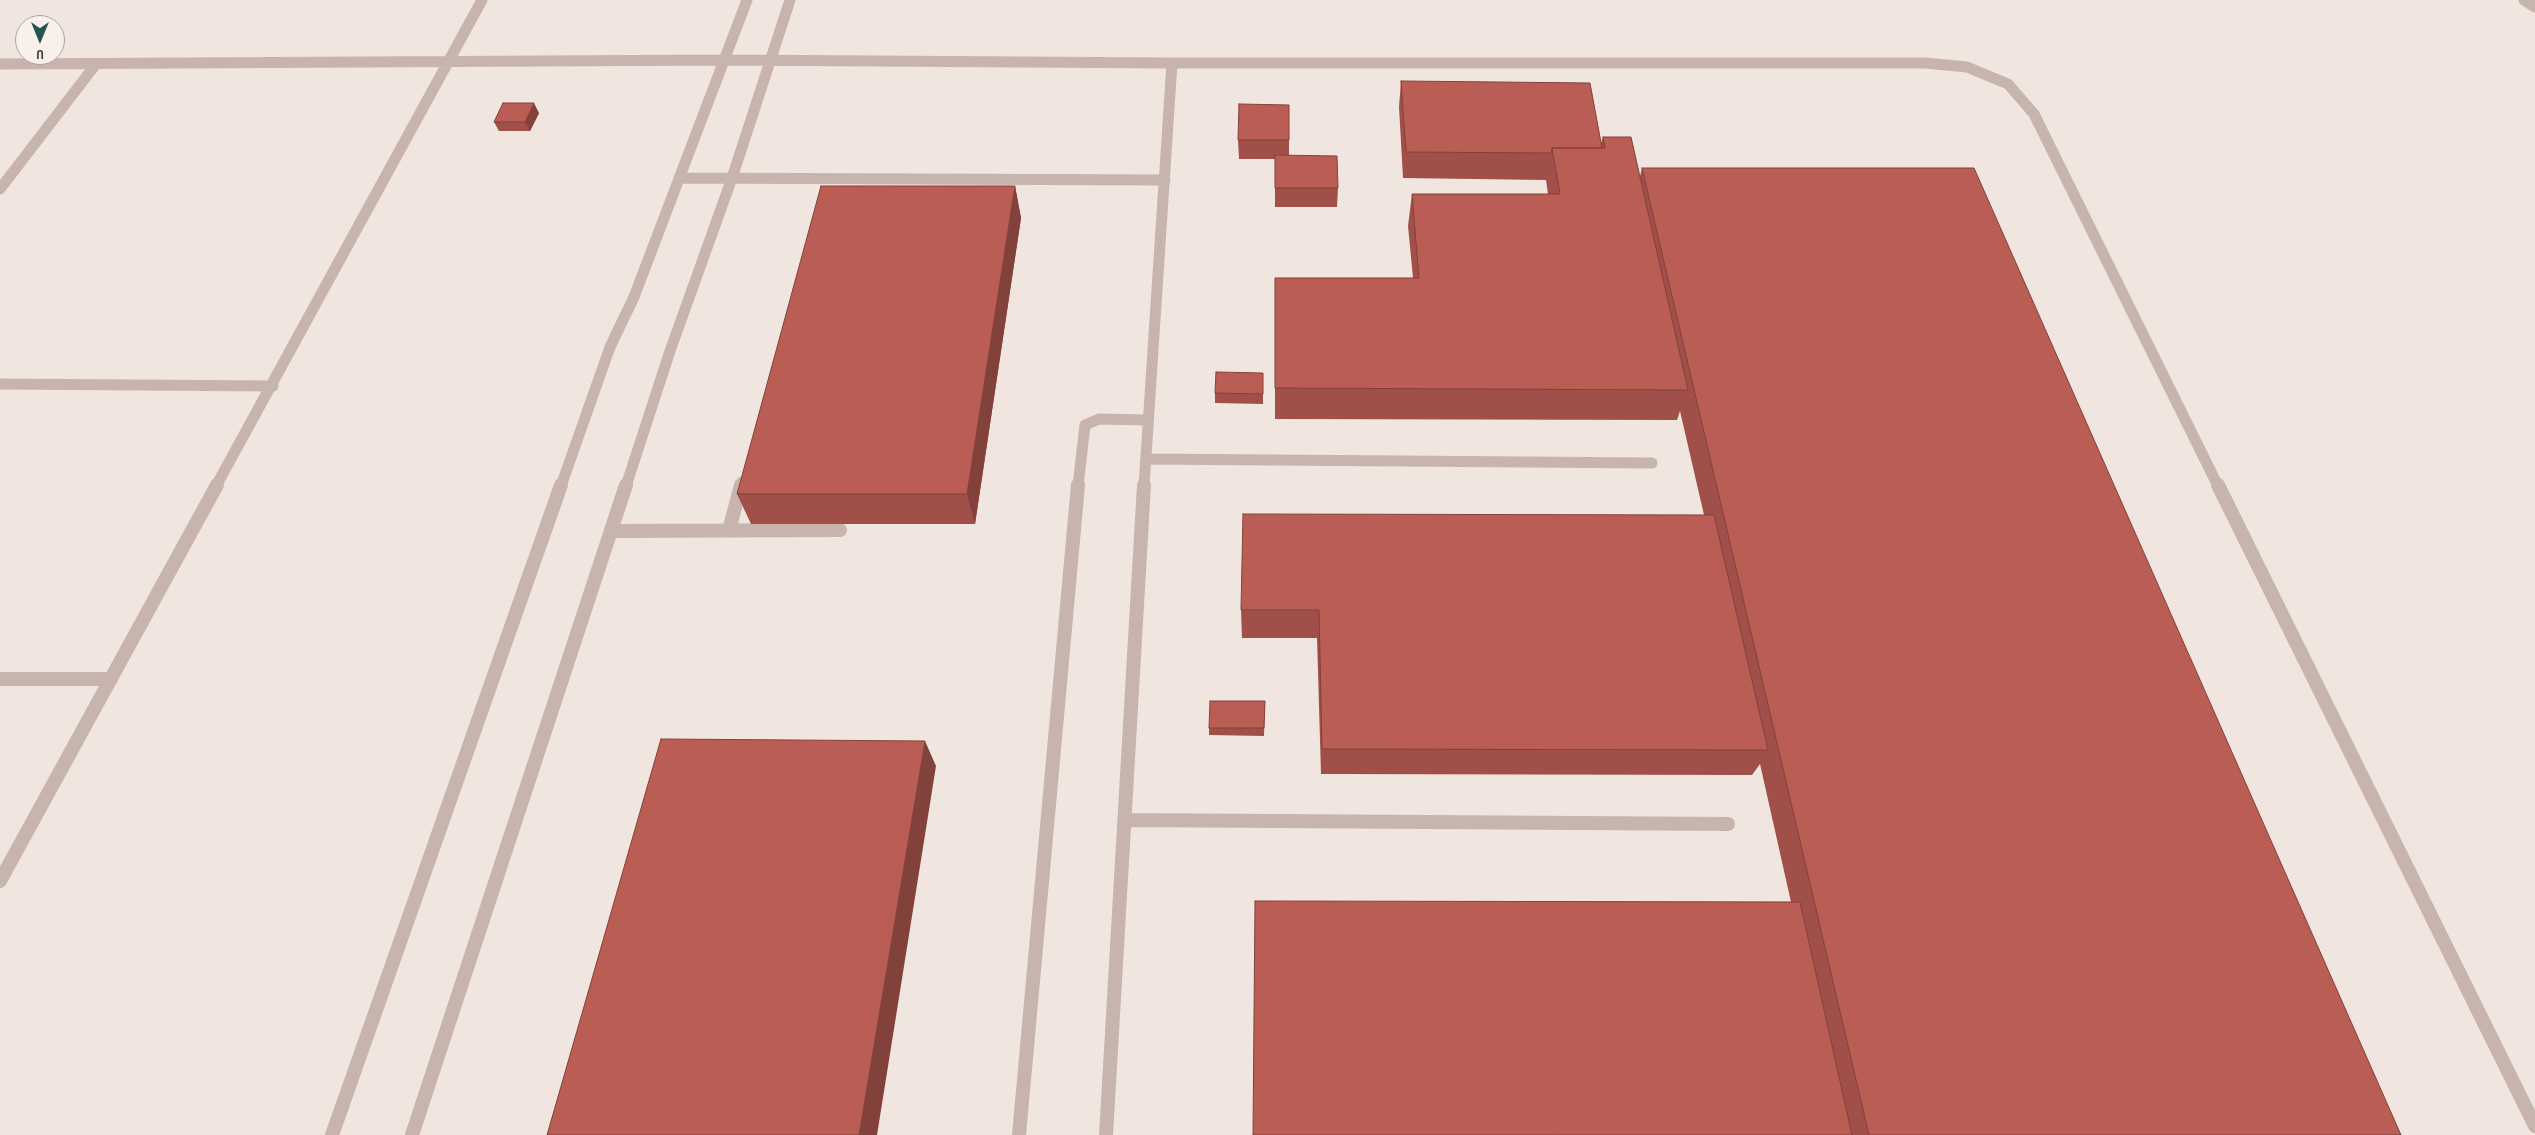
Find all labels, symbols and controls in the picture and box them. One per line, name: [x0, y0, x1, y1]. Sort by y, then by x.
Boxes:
north arrow: [15, 15, 65, 65]
text: U: [36, 46, 44, 63]

